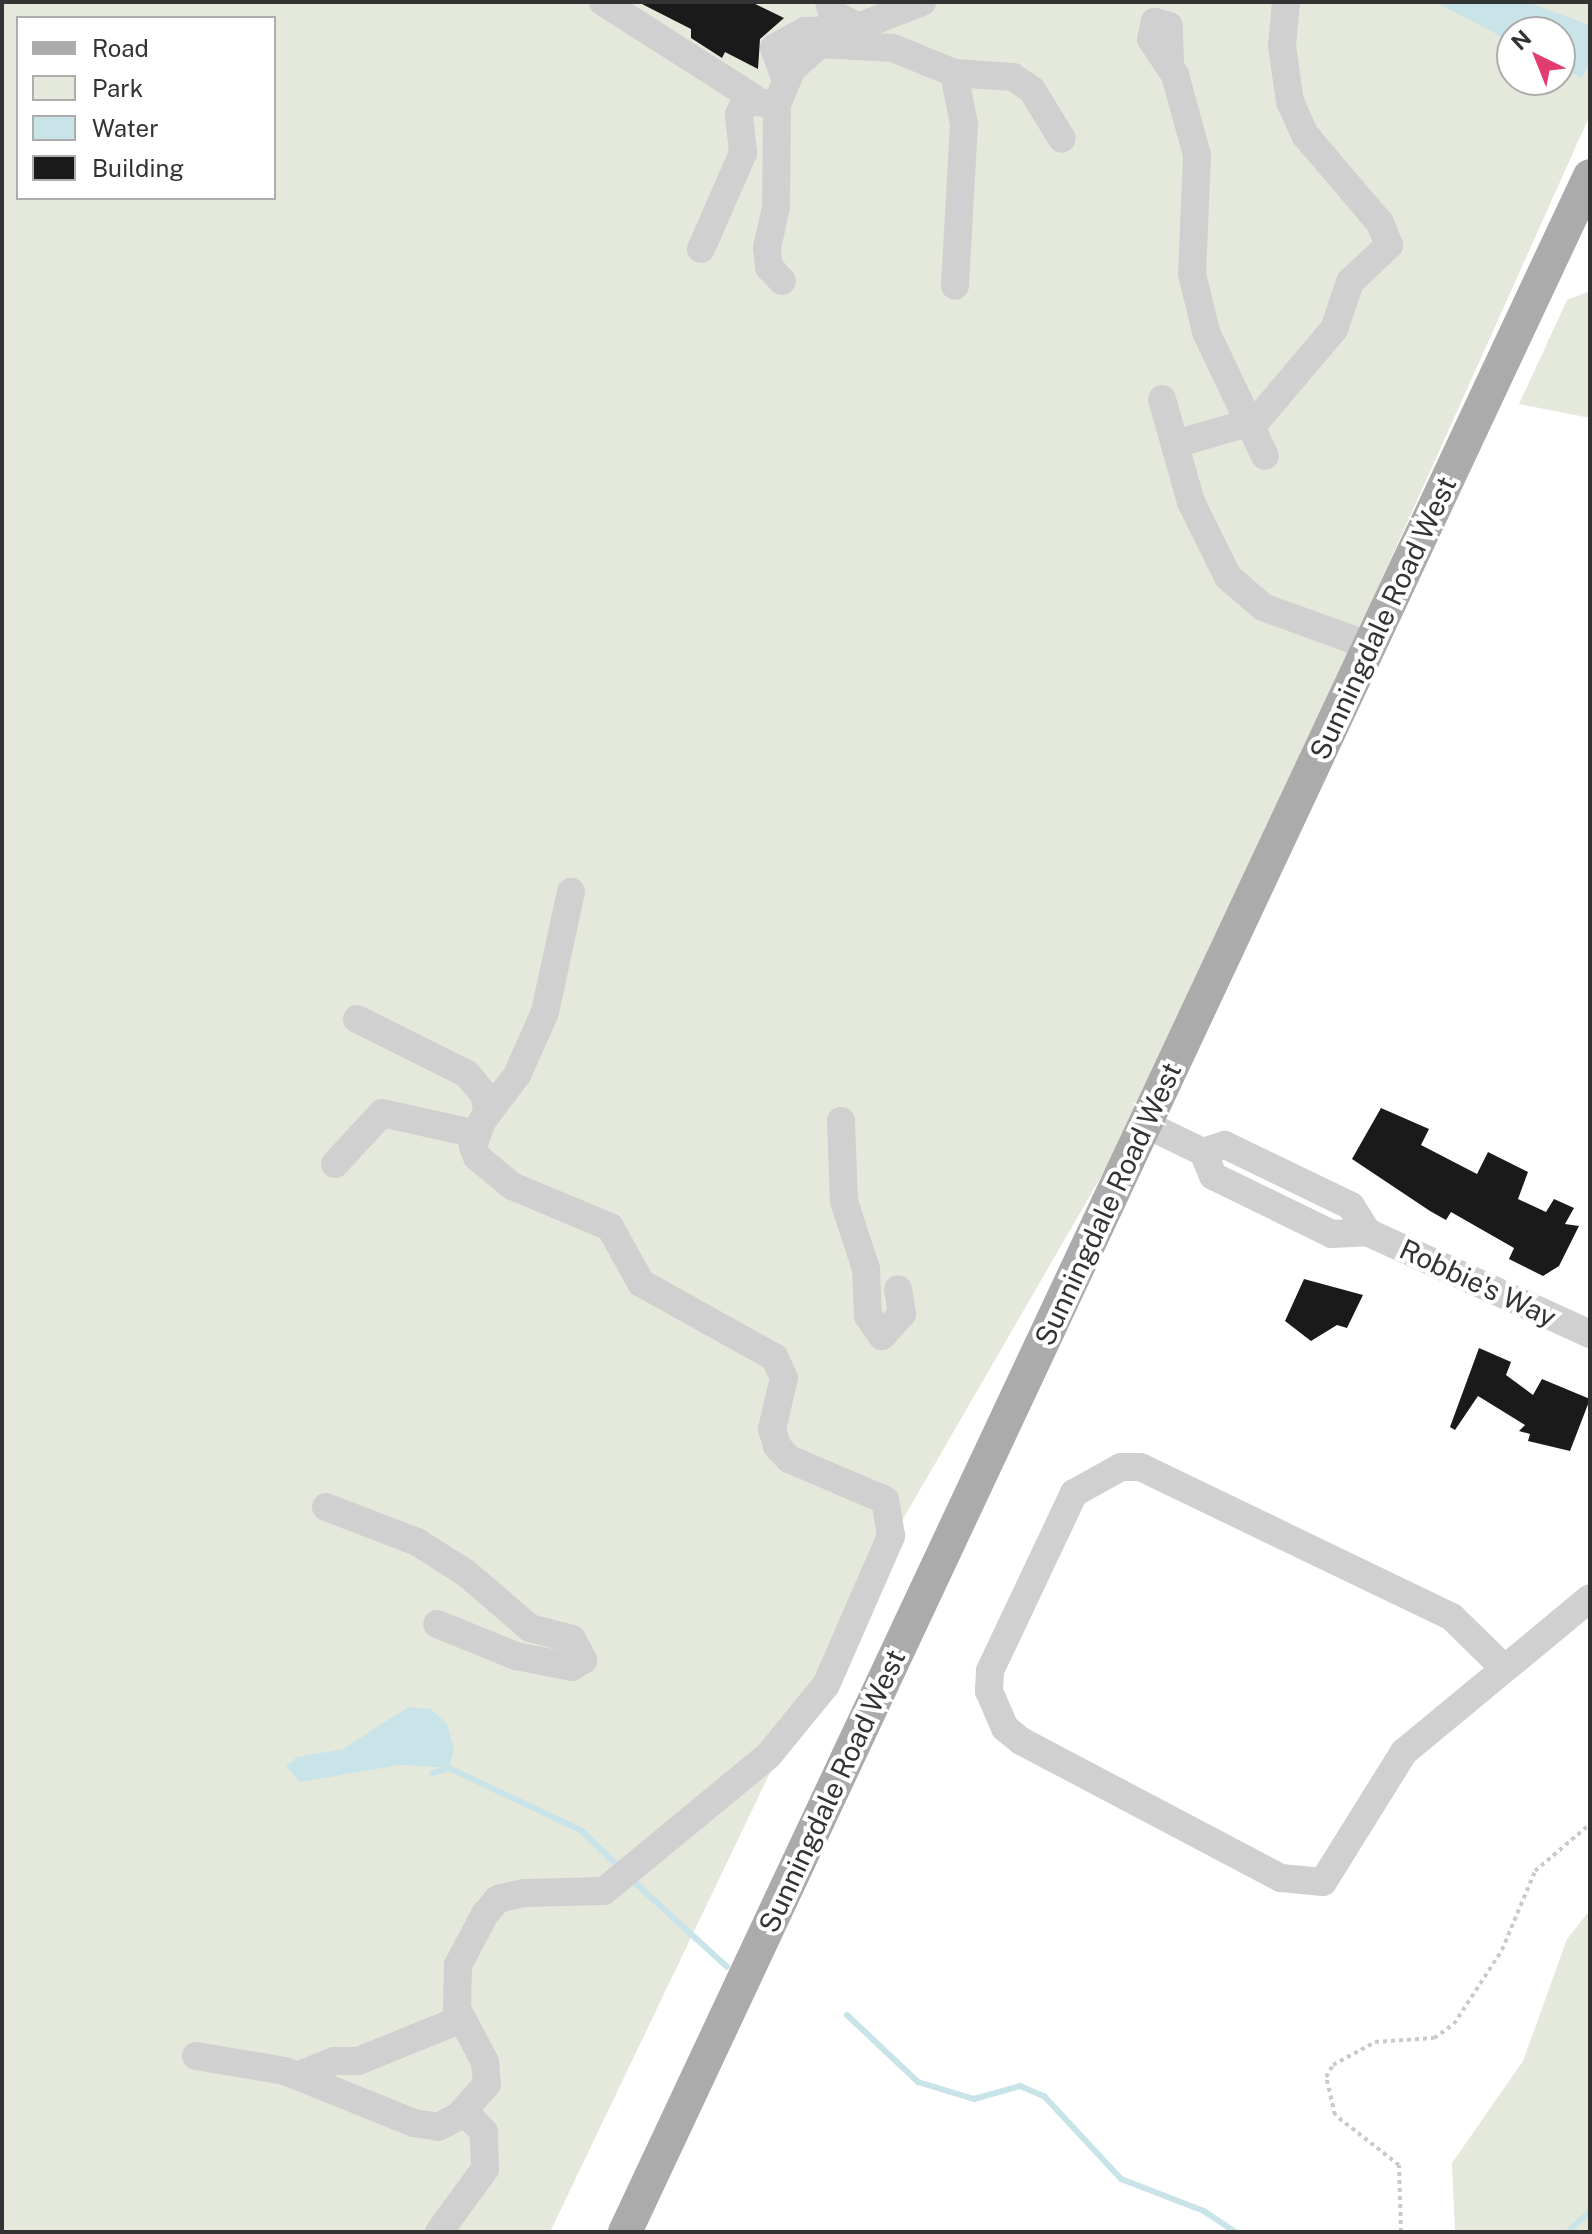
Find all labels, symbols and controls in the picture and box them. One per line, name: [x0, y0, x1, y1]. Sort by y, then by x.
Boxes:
legend: [16, 16, 276, 200]
north arrow: [1496, 16, 1576, 96]
text: N: [1506, 25, 1536, 55]
text: Road: [92, 34, 149, 62]
text: Park: [92, 74, 143, 102]
text: Water: [92, 114, 159, 142]
text: Building: [92, 154, 184, 182]
street label: Sunningdale Road West: [1302, 471, 1464, 765]
street label: Sunningdale Road West: [1027, 1057, 1189, 1351]
street label: Robbie's Way: [1394, 1232, 1562, 1334]
street label: Sunningdale Road West: [751, 1644, 913, 1938]

